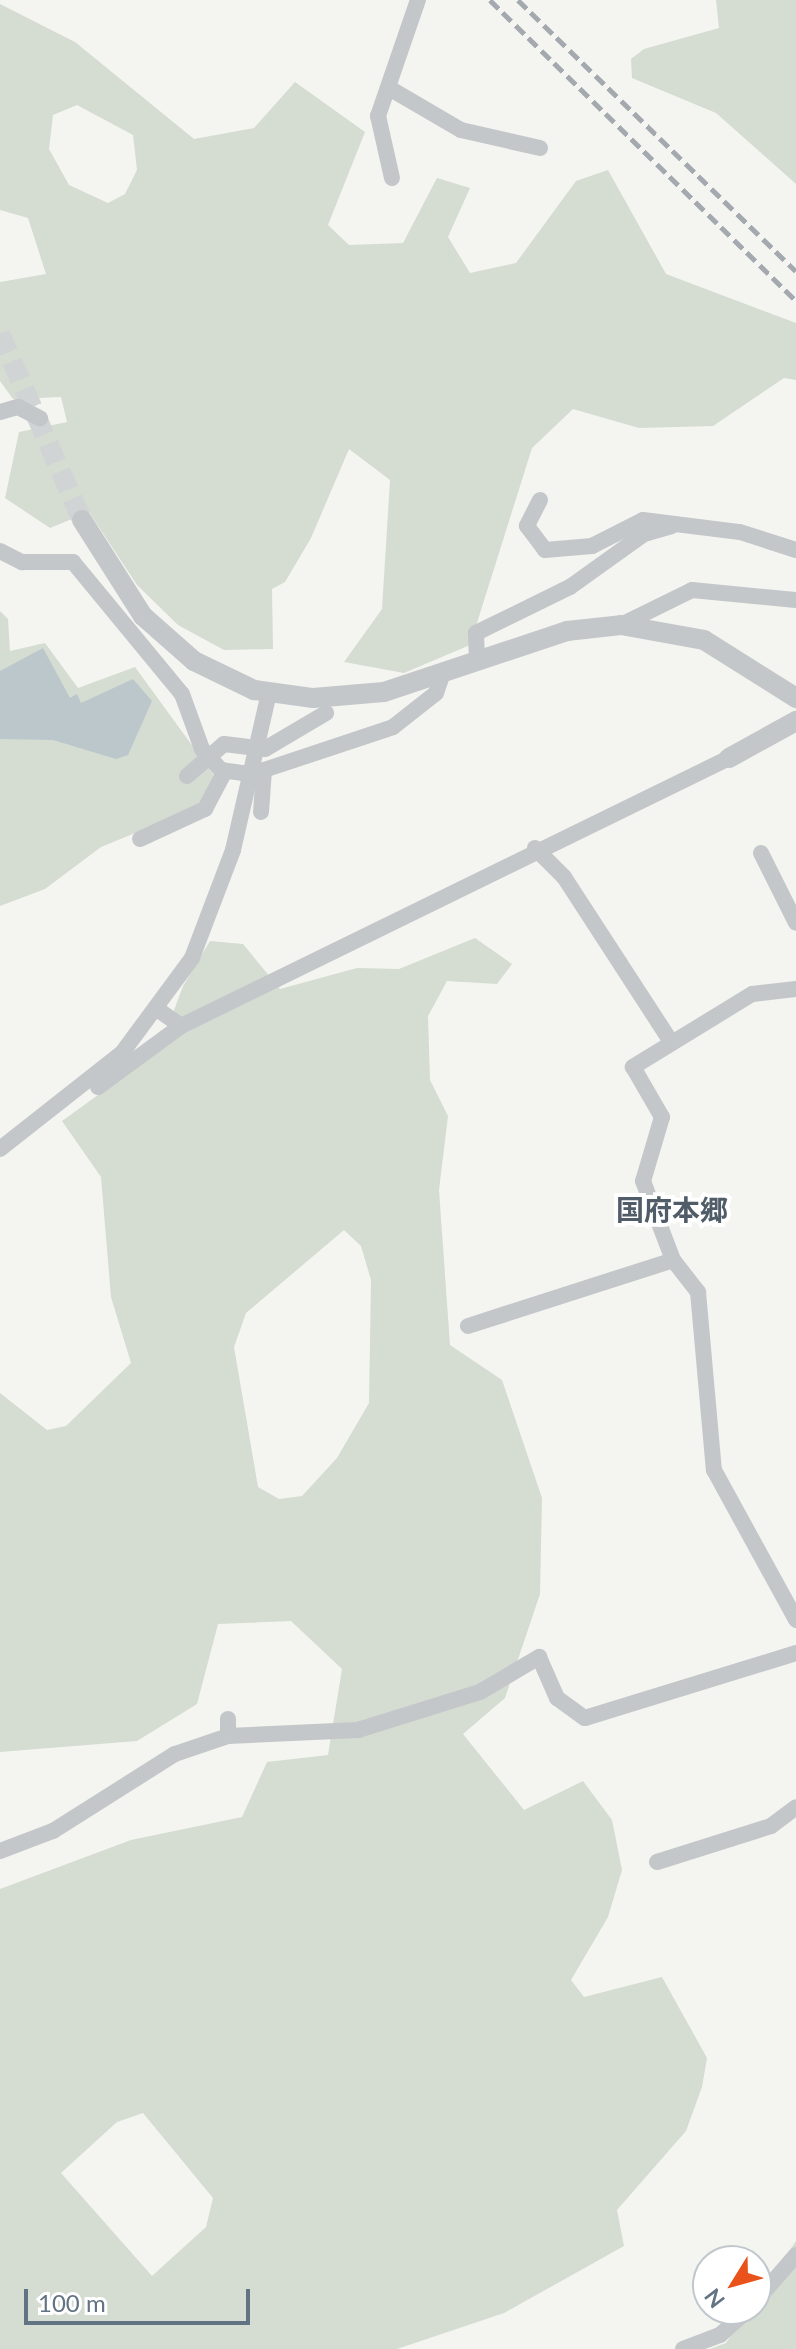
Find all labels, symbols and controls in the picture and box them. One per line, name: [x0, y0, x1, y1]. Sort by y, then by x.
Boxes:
district label: 国府本郷: [616, 1192, 728, 1226]
north arrow: [692, 2245, 772, 2325]
scale bar: [28, 2273, 254, 2323]
text: N: [698, 2284, 730, 2313]
text: 100 m: [38, 2288, 106, 2317]

